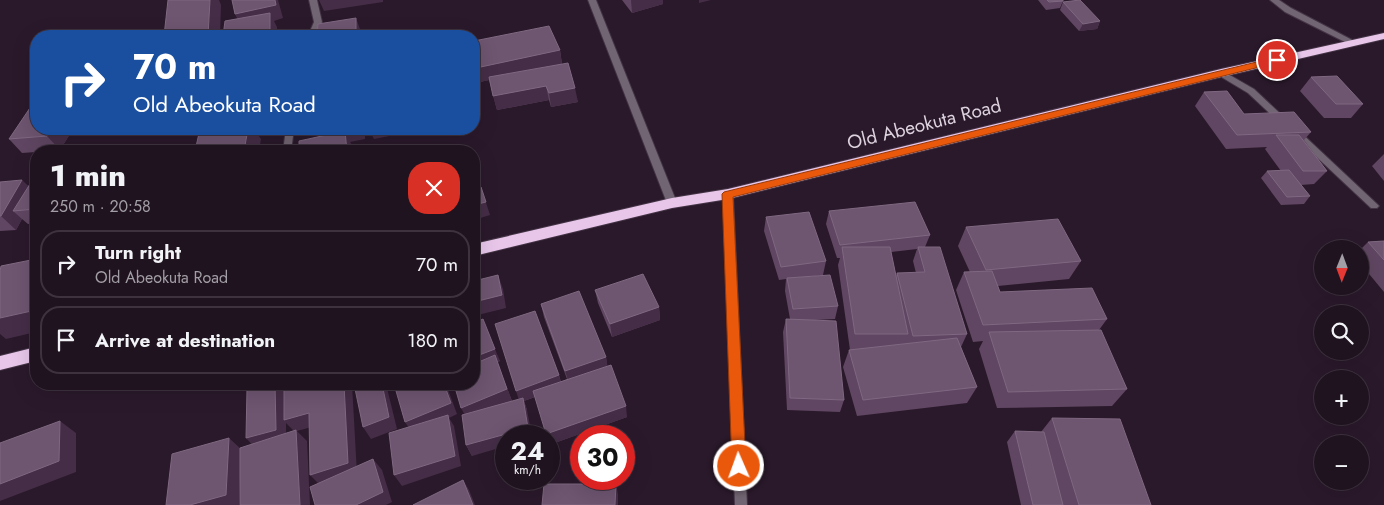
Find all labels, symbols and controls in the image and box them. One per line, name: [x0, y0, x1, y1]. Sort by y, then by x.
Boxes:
pin: [1256, 39, 1298, 81]
text: 70 m: [133, 42, 216, 92]
icon: arrive: [1263, 46, 1291, 74]
icon: right: [50, 50, 115, 115]
text: Old Abeokuta Road: [133, 88, 316, 120]
street label: Old Abeokuta Road: [844, 92, 1004, 156]
text: 1 min: [50, 154, 126, 197]
button: close: [408, 162, 460, 214]
text: 250 m · 20:58: [50, 195, 151, 218]
text: Turn right: [95, 239, 181, 266]
north arrow: [1314, 240, 1369, 295]
map controls: [1314, 240, 1369, 490]
icon: right: [52, 250, 80, 278]
text: 70 m: [416, 251, 458, 278]
text: Old Abeokuta Road: [95, 266, 228, 289]
button: search: [1314, 305, 1369, 360]
icon: arrive: [52, 326, 80, 354]
text: Arrive at destination: [95, 327, 275, 354]
text: 180 m: [407, 327, 458, 354]
button: +: [1314, 370, 1369, 425]
speed limit sign: 30: [570, 425, 635, 490]
text: 24: [511, 433, 544, 469]
button: −: [1314, 435, 1369, 490]
position arrow: [712, 439, 764, 491]
text: km/h: [514, 461, 541, 479]

